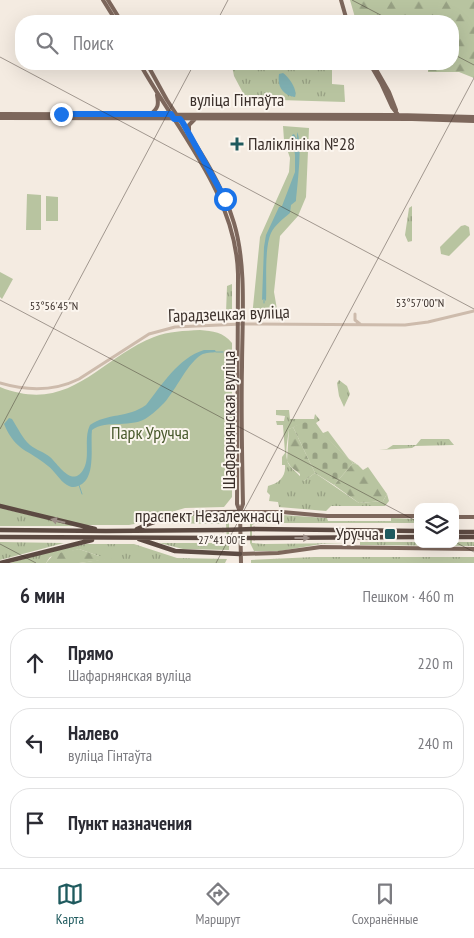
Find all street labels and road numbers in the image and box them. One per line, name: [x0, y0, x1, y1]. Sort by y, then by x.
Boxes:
street label: вуліца Гінтаўта: [190, 88, 284, 111]
street label: Гарадзецкая вуліца: [168, 300, 290, 327]
street label: Шафарнянская вуліца: [217, 351, 240, 489]
street label: праспект Незалежнасці: [135, 504, 283, 527]

